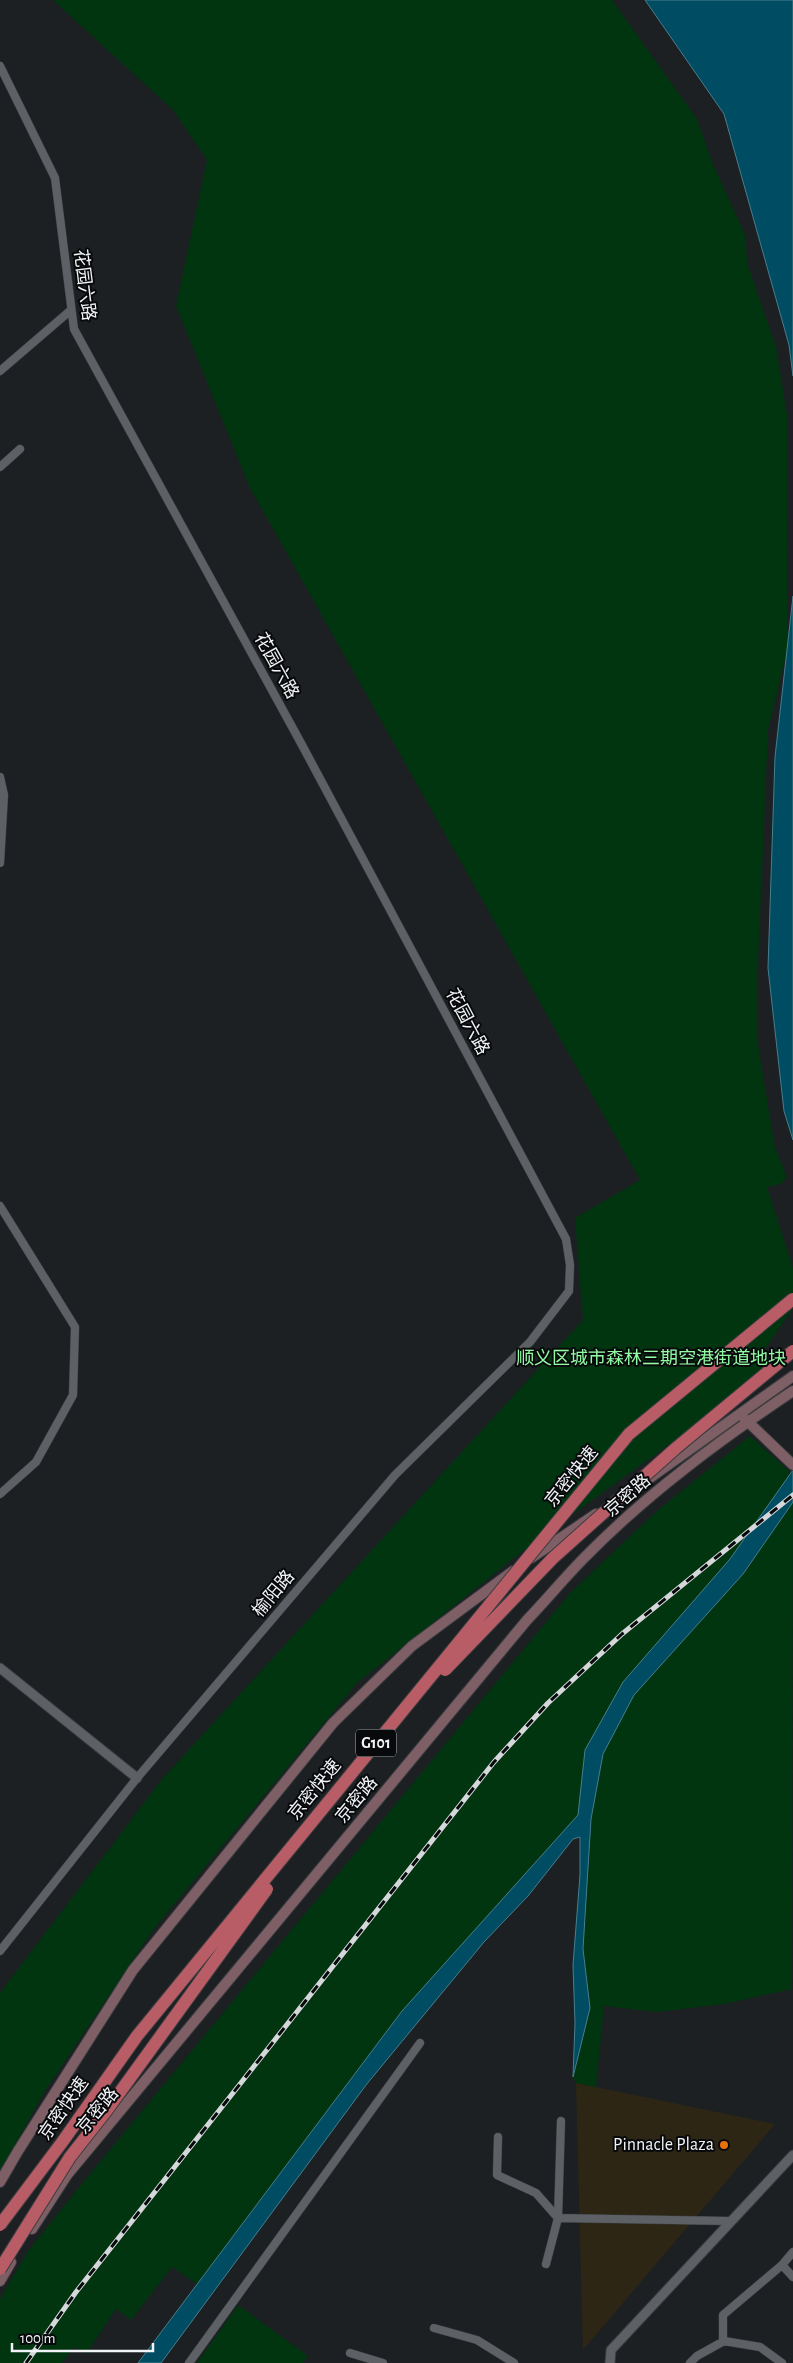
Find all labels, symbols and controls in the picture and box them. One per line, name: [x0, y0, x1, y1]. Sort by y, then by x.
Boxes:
street label: 花园六路: [71, 248, 99, 322]
street label: 花园六路: [251, 629, 303, 702]
street label: 花园六路: [442, 985, 494, 1058]
park label: 顺义区城市森林三期空港街道地块: [516, 1348, 786, 1368]
street label: 京密快速: [541, 1442, 602, 1511]
street label: 京密路: [600, 1470, 654, 1521]
street label: 榆阳路: [248, 1566, 298, 1620]
road number: G101: [356, 1730, 396, 1756]
street label: 京密快速: [284, 1755, 345, 1824]
street label: 京密路: [331, 1772, 381, 1826]
street label: 京密快速: [34, 2073, 92, 2144]
street label: 京密路: [72, 2083, 122, 2137]
place label: Pinnacle Plaza: [613, 2136, 714, 2154]
marker: Pinnacle Plaza: [718, 2139, 730, 2151]
scale bar: [12, 2320, 154, 2352]
text: 100 m: [20, 2331, 55, 2346]

